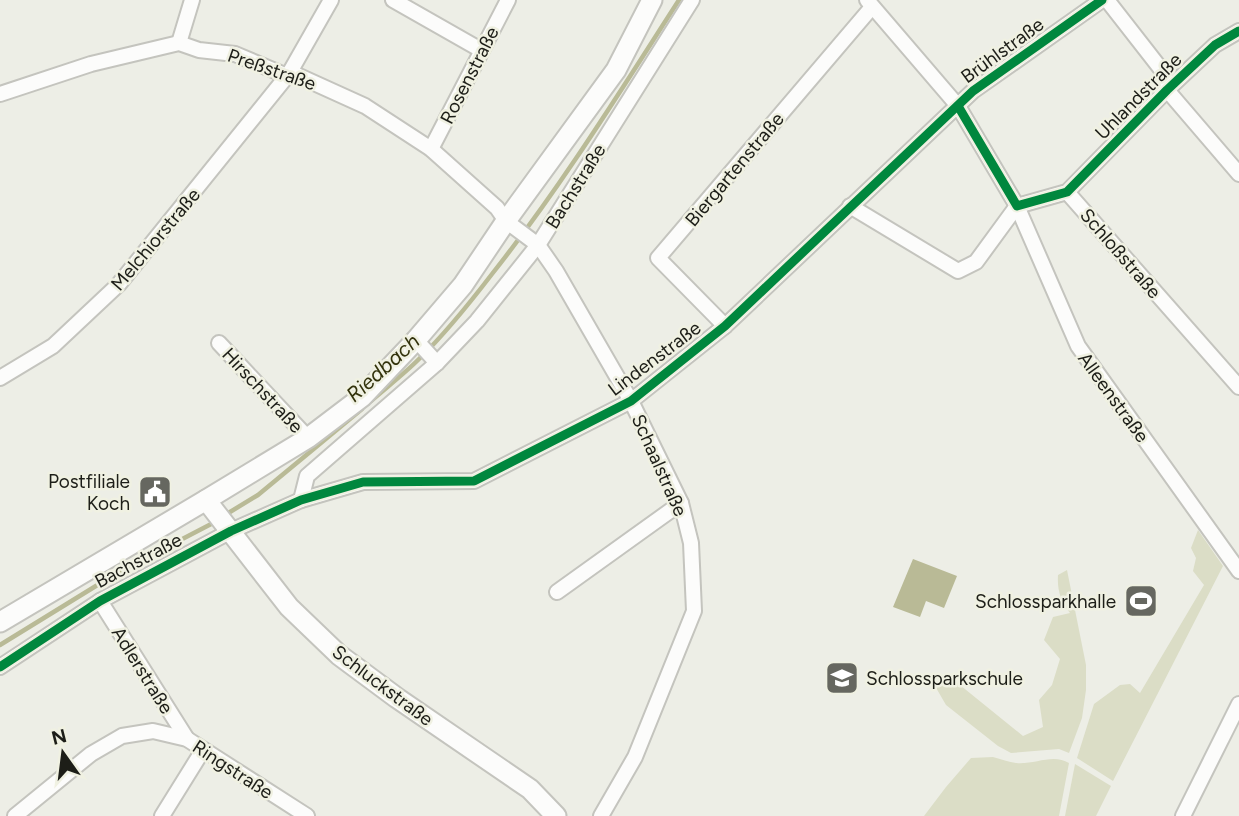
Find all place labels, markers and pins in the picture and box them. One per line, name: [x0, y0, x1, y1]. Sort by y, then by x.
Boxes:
place label: Postfiliale Koch: [48, 470, 130, 515]
public building icon: Postfiliale Koch: [136, 473, 174, 511]
sports icon: Schlossparkhalle: [1122, 582, 1160, 620]
place label: Schlossparkhalle: [975, 590, 1116, 613]
school or university icon: Schlossparkschule: [823, 659, 861, 697]
place label: Schlossparkschule: [866, 667, 1023, 690]

